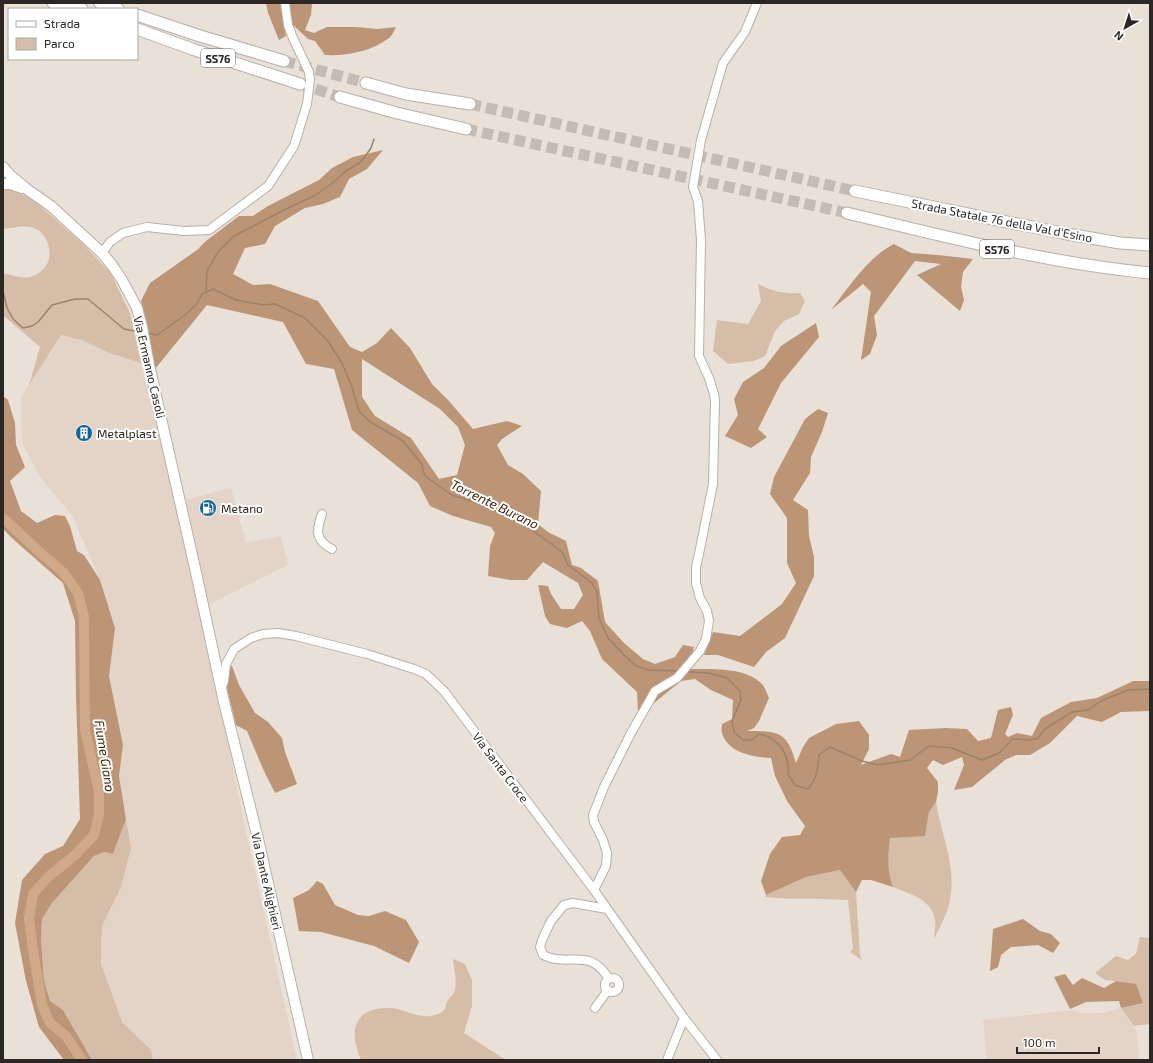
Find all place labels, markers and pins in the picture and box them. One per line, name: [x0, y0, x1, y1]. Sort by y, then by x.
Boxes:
building icon: Metalplast: [74, 423, 94, 443]
place label: Metalplast: [97, 426, 157, 440]
fuel station icon: Metano: [198, 498, 218, 518]
place label: Metano: [221, 501, 263, 515]

